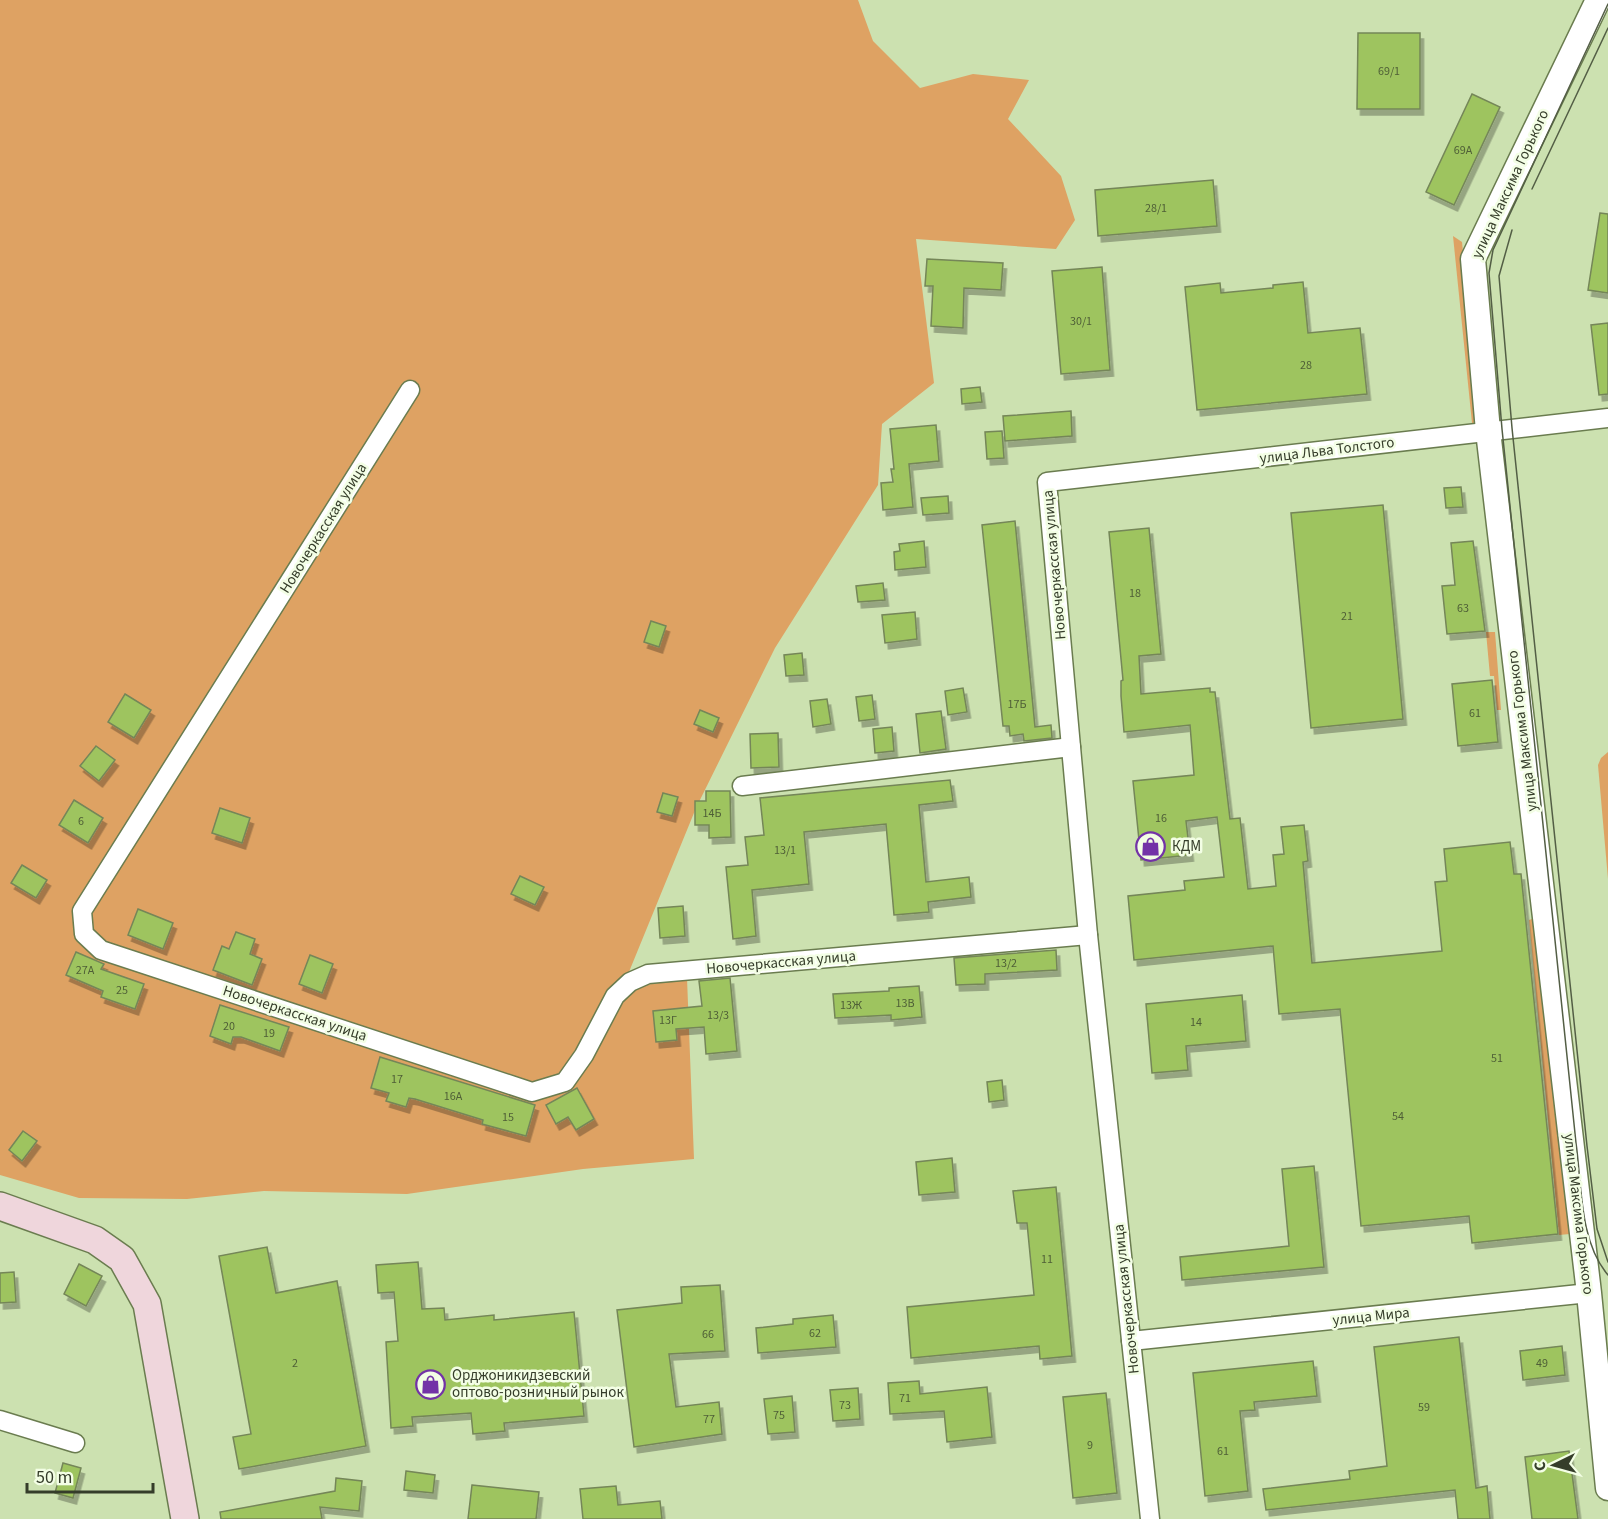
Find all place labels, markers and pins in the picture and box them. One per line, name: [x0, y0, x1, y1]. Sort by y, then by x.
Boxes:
shop icon: КДМ: [1135, 830, 1167, 862]
place label: КДМ: [1172, 836, 1201, 857]
place label: Орджоникидзевский оптово-розничный рынок: [452, 1365, 624, 1403]
shop icon: Орджоникидзевский оптово-розничный рынок: [415, 1368, 447, 1400]

